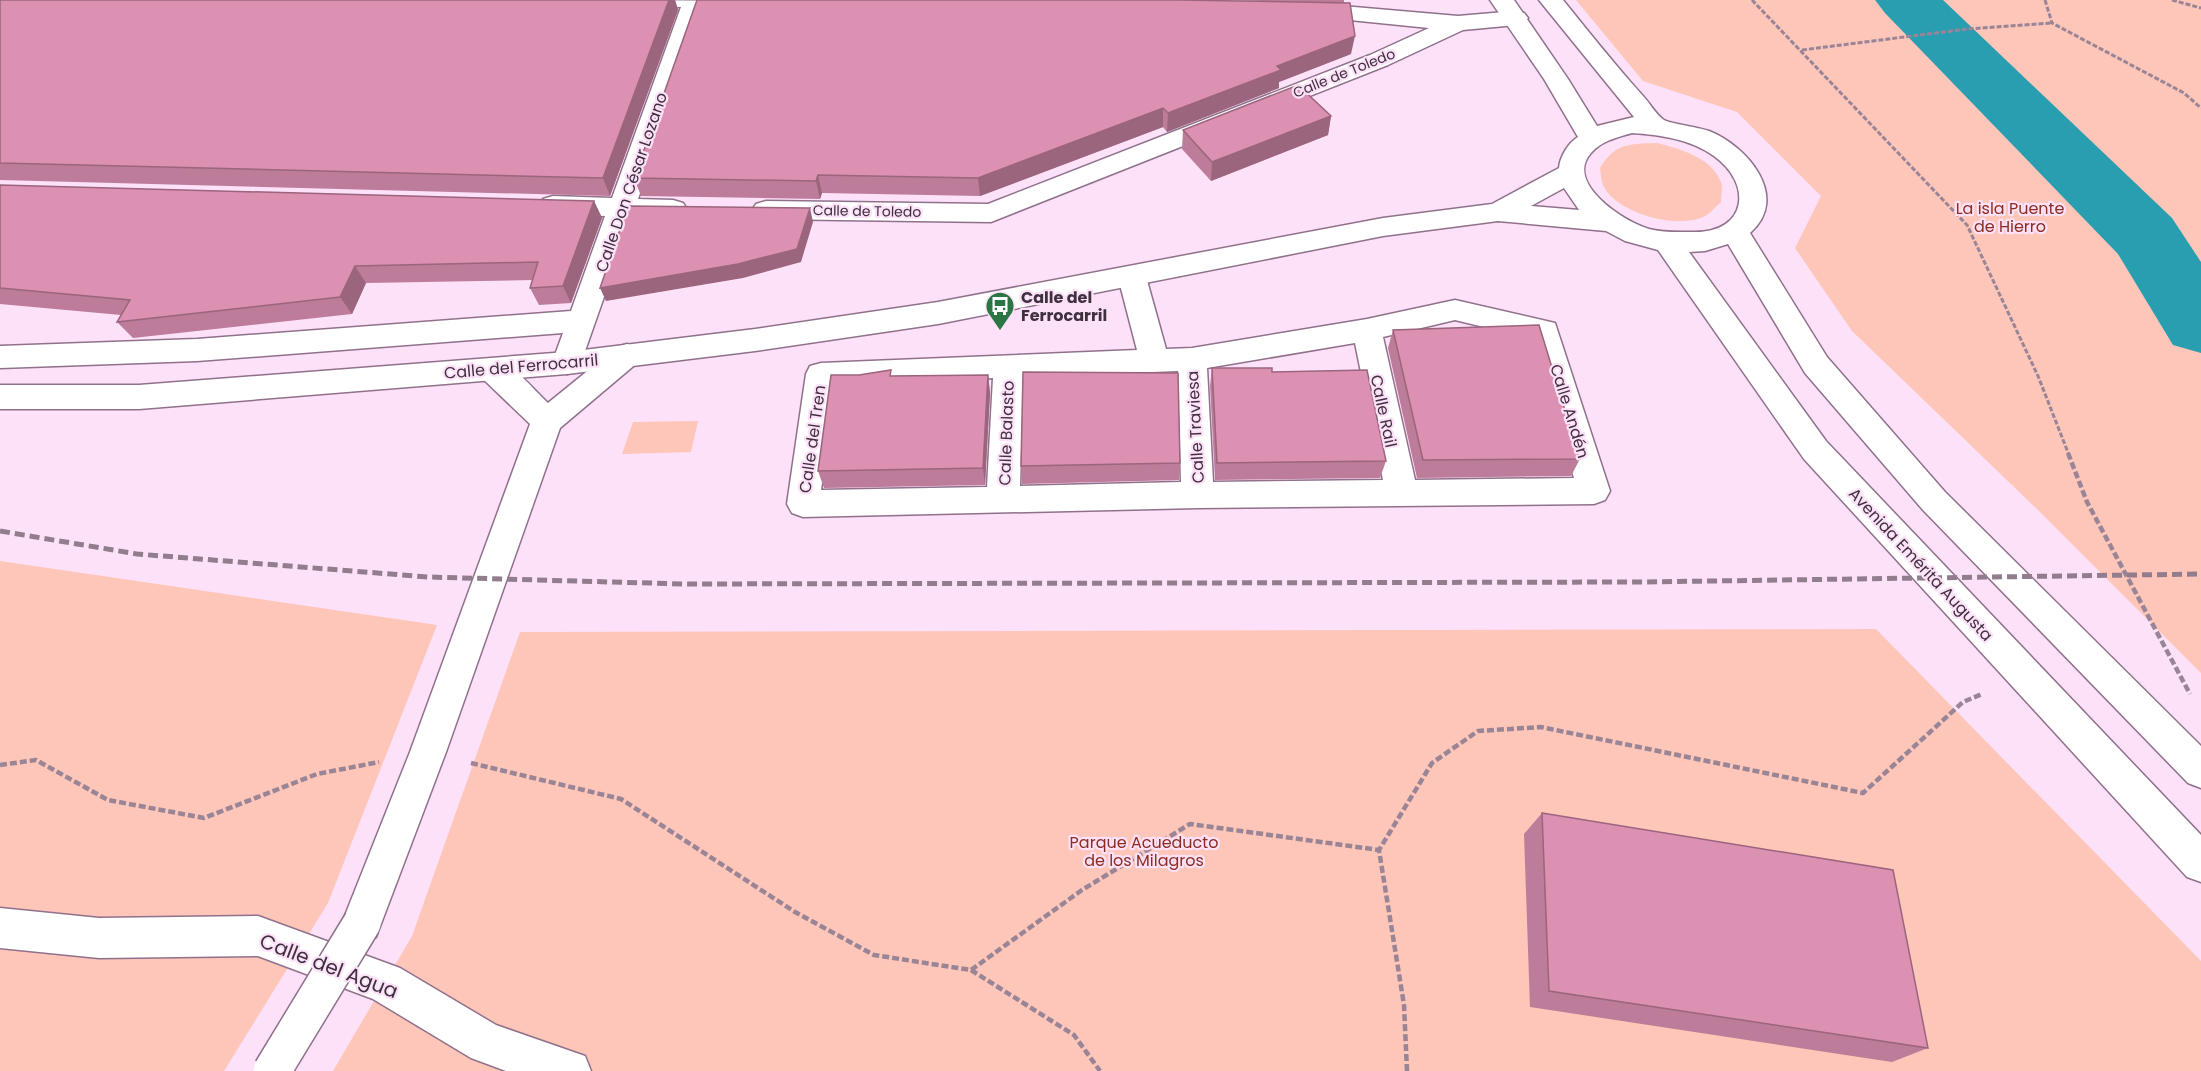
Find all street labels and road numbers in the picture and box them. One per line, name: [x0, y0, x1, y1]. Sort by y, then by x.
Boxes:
street label: Calle de Toledo: [1290, 43, 1398, 103]
street label: Calle Don César Lozano: [590, 89, 673, 275]
street label: Calle de Toledo: [813, 200, 921, 222]
street label: Calle del Ferrocarril: [443, 348, 599, 385]
street label: Calle Andén: [1544, 361, 1595, 461]
street label: Calle Traviesa: [1181, 370, 1210, 484]
street label: Calle Rail: [1365, 373, 1402, 450]
street label: Calle Balasto: [993, 380, 1020, 486]
street label: Calle del Tren: [794, 384, 831, 495]
street label: Avenida Emérita Augusta: [1843, 483, 1998, 646]
street label: Calle del Agua: [256, 927, 402, 1005]

